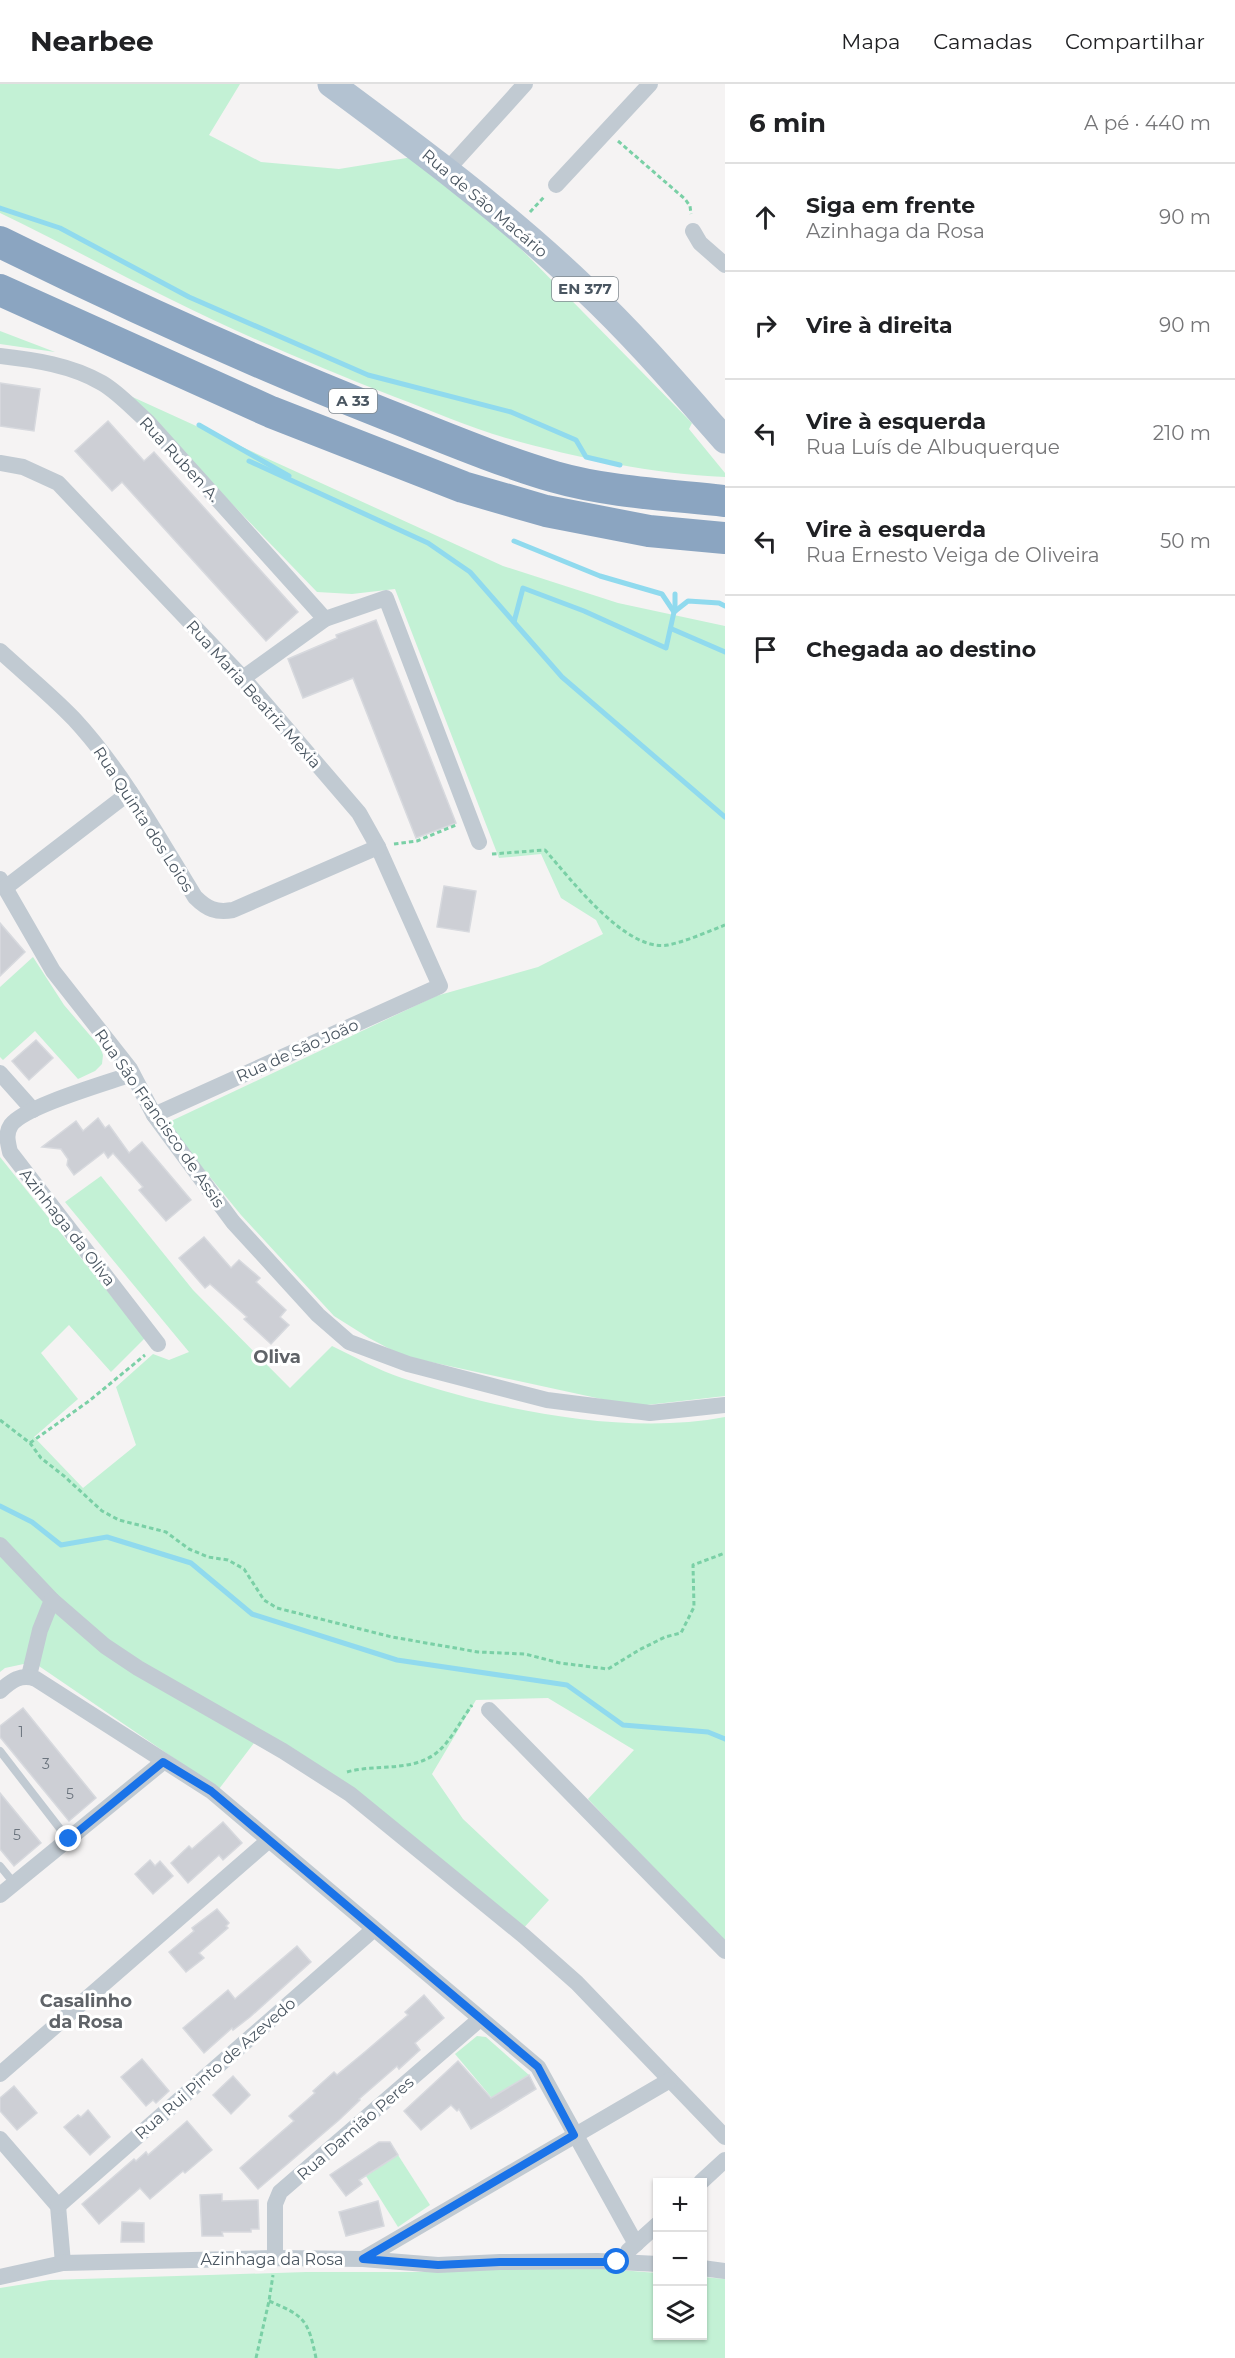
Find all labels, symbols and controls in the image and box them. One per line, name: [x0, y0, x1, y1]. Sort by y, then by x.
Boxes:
text: Nearbee: [30, 24, 154, 58]
text: Mapa: [841, 29, 900, 54]
text: Camadas: [933, 29, 1032, 54]
text: Compartilhar: [1065, 29, 1205, 54]
text: 6 min: [749, 107, 826, 139]
text: A pé · 440 m: [1084, 111, 1211, 135]
street label: Rua de São Macário: [418, 145, 551, 261]
text: Siga em frente: [806, 192, 975, 219]
icon: ahead: [749, 201, 782, 234]
text: 90 m: [1159, 205, 1211, 229]
text: Azinhaga da Rosa: [806, 219, 985, 243]
road number: EN 377: [552, 277, 618, 301]
icon: right: [749, 309, 782, 342]
text: Vire à direita: [806, 312, 953, 339]
text: 90 m: [1159, 313, 1211, 337]
road number: A 33: [329, 389, 377, 413]
text: Vire à esquerda: [806, 408, 986, 435]
street label: Rua Ruben A.: [135, 413, 224, 506]
icon: left: [749, 417, 782, 450]
text: 210 m: [1153, 421, 1211, 445]
text: Rua Luís de Albuquerque: [806, 435, 1060, 459]
text: Vire à esquerda: [806, 516, 986, 543]
icon: left: [749, 525, 782, 558]
text: 50 m: [1160, 529, 1211, 553]
text: Rua Ernesto Veiga de Oliveira: [806, 543, 1100, 567]
street label: Rua Maria Beatriz Mexia: [182, 617, 325, 772]
icon: arrive: [749, 633, 782, 666]
text: Chegada ao destino: [806, 636, 1036, 663]
street label: Rua Quinta dos Loios: [89, 743, 198, 896]
street label: Rua de São João: [233, 1015, 361, 1086]
street label: Rua São Francisco de Assis: [91, 1025, 229, 1211]
street label: Azinhaga da Oliva: [16, 1165, 119, 1290]
district label: Oliva: [253, 1346, 301, 1368]
house number: 1: [18, 1723, 24, 1741]
house number: 3: [42, 1755, 50, 1773]
house number: 5: [66, 1785, 74, 1803]
route end: [55, 1825, 81, 1851]
house number: 5: [13, 1826, 21, 1844]
district label: Casalinho da Rosa: [40, 1990, 132, 2033]
street label: Rua Rui Pinto de Azevedo: [131, 1993, 299, 2143]
street label: Rua Damião Peres: [293, 2072, 418, 2184]
map controls: [653, 2178, 707, 2340]
button: +: [653, 2178, 707, 2232]
button: −: [653, 2232, 707, 2286]
route start: [603, 2248, 629, 2274]
street label: Azinhaga da Rosa: [201, 2250, 343, 2269]
button: layers: [653, 2286, 707, 2340]

